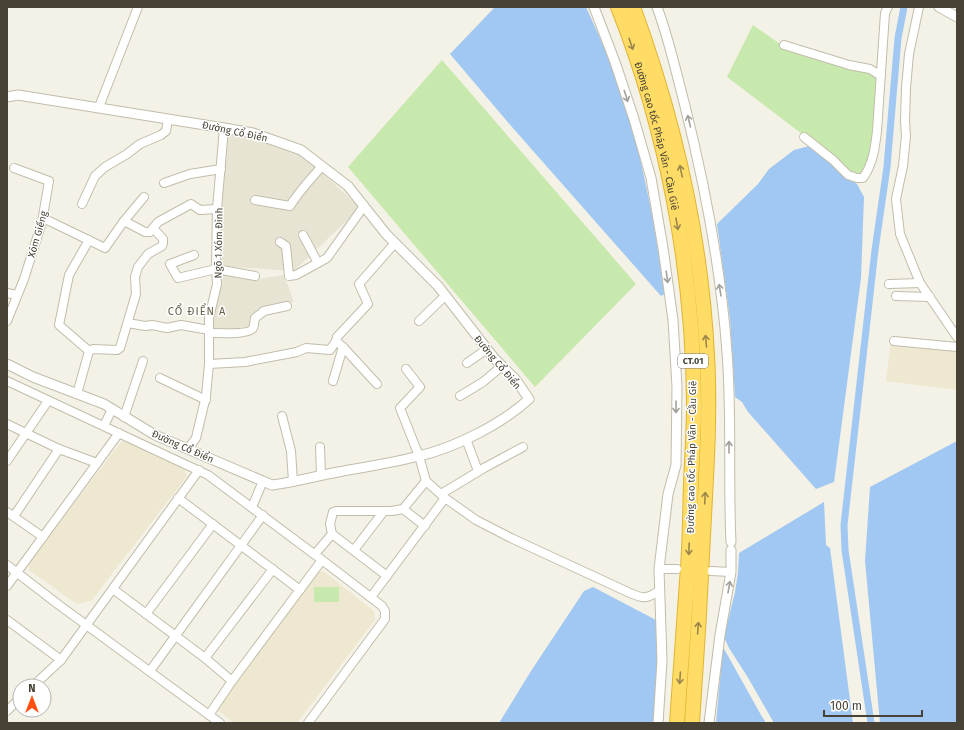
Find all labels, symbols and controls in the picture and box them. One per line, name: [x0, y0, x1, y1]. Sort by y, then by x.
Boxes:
one-way arrow: [628, 37, 636, 49]
street label: Đường cao tốc Pháp Vân - Cầu Giẽ: [631, 60, 681, 211]
one-way arrow: [623, 90, 631, 102]
one-way arrow: [684, 115, 692, 128]
street label: Đường Cổ Điển: [201, 117, 269, 145]
one-way arrow: [677, 164, 685, 177]
street label: Ngõ 1 Xóm Đình: [211, 208, 226, 278]
street label: Xóm Giếng: [25, 209, 51, 259]
one-way arrow: [673, 217, 681, 230]
one-way arrow: [663, 270, 671, 283]
one-way arrow: [716, 284, 724, 297]
district label: CỔ ĐIỂN A: [168, 303, 226, 318]
street label: Đường Cổ Điển: [471, 332, 525, 392]
one-way arrow: [703, 335, 710, 348]
road number: CT.01: [678, 354, 708, 368]
street label: Đường cao tốc Pháp Vân - Cầu Giẽ: [684, 381, 699, 533]
one-way arrow: [673, 400, 680, 413]
street label: Đường Cổ Điển: [150, 426, 216, 466]
one-way arrow: [725, 441, 733, 454]
one-way arrow: [701, 492, 709, 505]
one-way arrow: [685, 542, 692, 555]
one-way arrow: [725, 581, 733, 594]
one-way arrow: [694, 622, 702, 635]
one-way arrow: [676, 671, 683, 684]
north arrow: [12, 678, 52, 718]
text: N: [28, 682, 36, 695]
scale bar: [824, 692, 922, 718]
text: 100 m: [830, 699, 862, 713]

